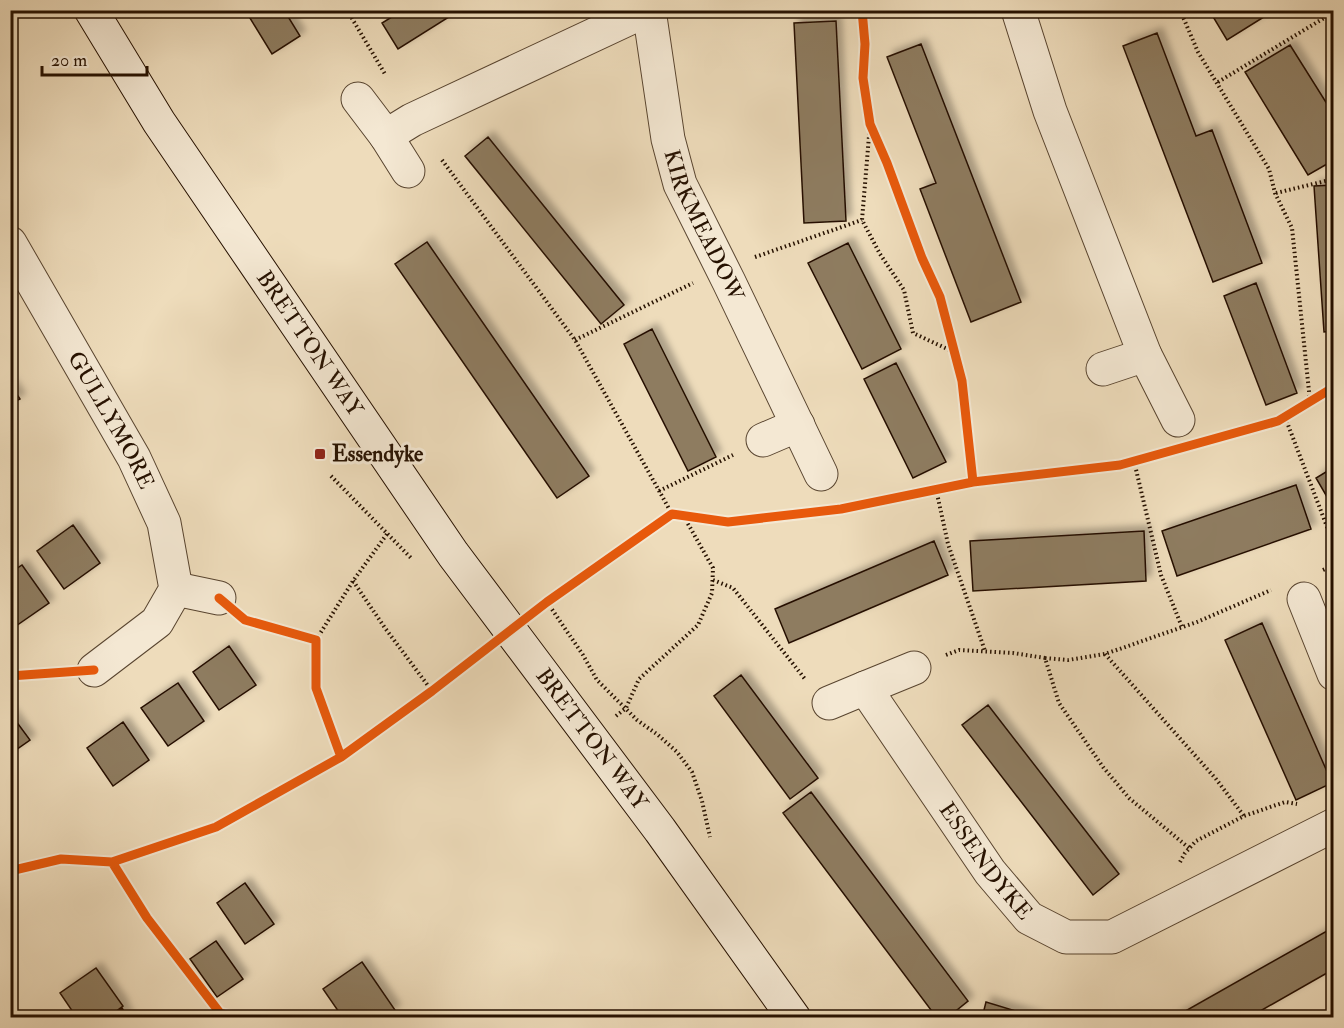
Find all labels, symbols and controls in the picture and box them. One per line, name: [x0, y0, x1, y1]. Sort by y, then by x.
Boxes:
scale bar: [42, 39, 147, 77]
text: 20 m: [51, 49, 87, 72]
street label: KIRKMEADOW: [657, 147, 751, 307]
street label: BRETTON WAY: [250, 265, 370, 423]
street label: GULLYMORE: [61, 346, 160, 494]
place label: Essendyke: [332, 440, 424, 469]
marker: Essendyke: [313, 447, 327, 461]
street label: BRETTON WAY: [530, 663, 655, 816]
street label: ESSENDYKE: [933, 797, 1039, 926]

